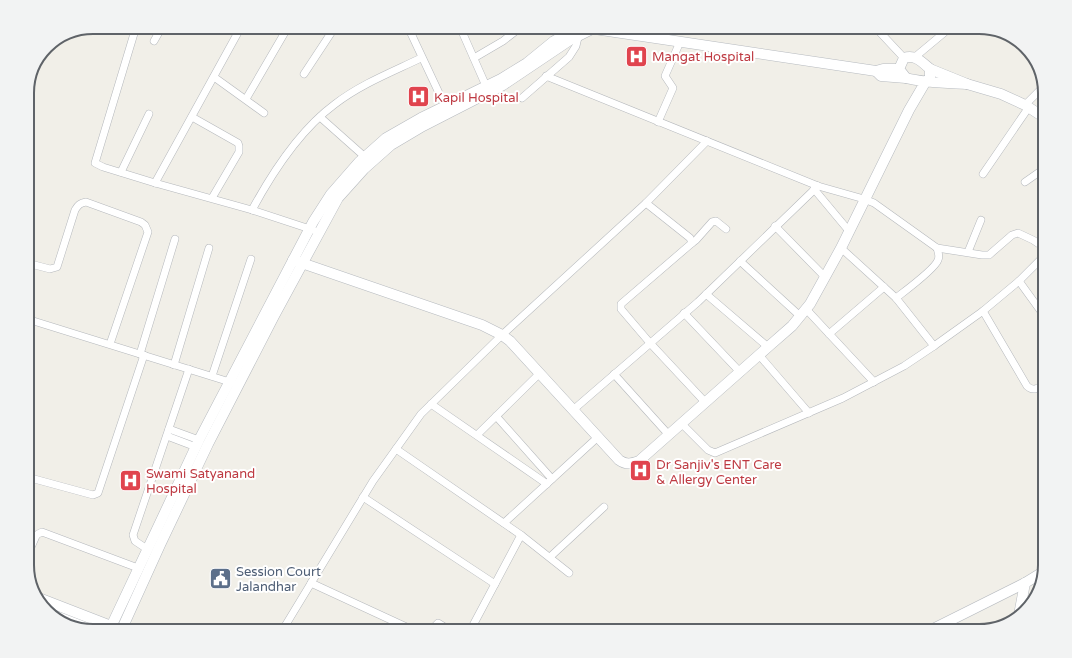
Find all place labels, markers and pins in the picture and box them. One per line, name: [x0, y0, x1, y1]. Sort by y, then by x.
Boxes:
hospital icon: Mangat Hospital: [623, 43, 649, 69]
place label: Mangat Hospital: [652, 49, 754, 65]
hospital icon: Kapil Hospital: [406, 84, 432, 110]
place label: Kapil Hospital: [434, 90, 519, 106]
place label: Dr Sanjiv's ENT Care & Allergy Center: [656, 457, 782, 488]
hospital icon: Dr Sanjiv's ENT Care & Allergy Center: [627, 458, 653, 484]
place label: Swami Satyanand Hospital: [146, 466, 255, 497]
hospital icon: Swami Satyanand Hospital: [118, 467, 144, 493]
place label: Session Court Jalandhar: [236, 564, 321, 595]
public building icon: Session Court Jalandhar: [207, 565, 233, 591]

